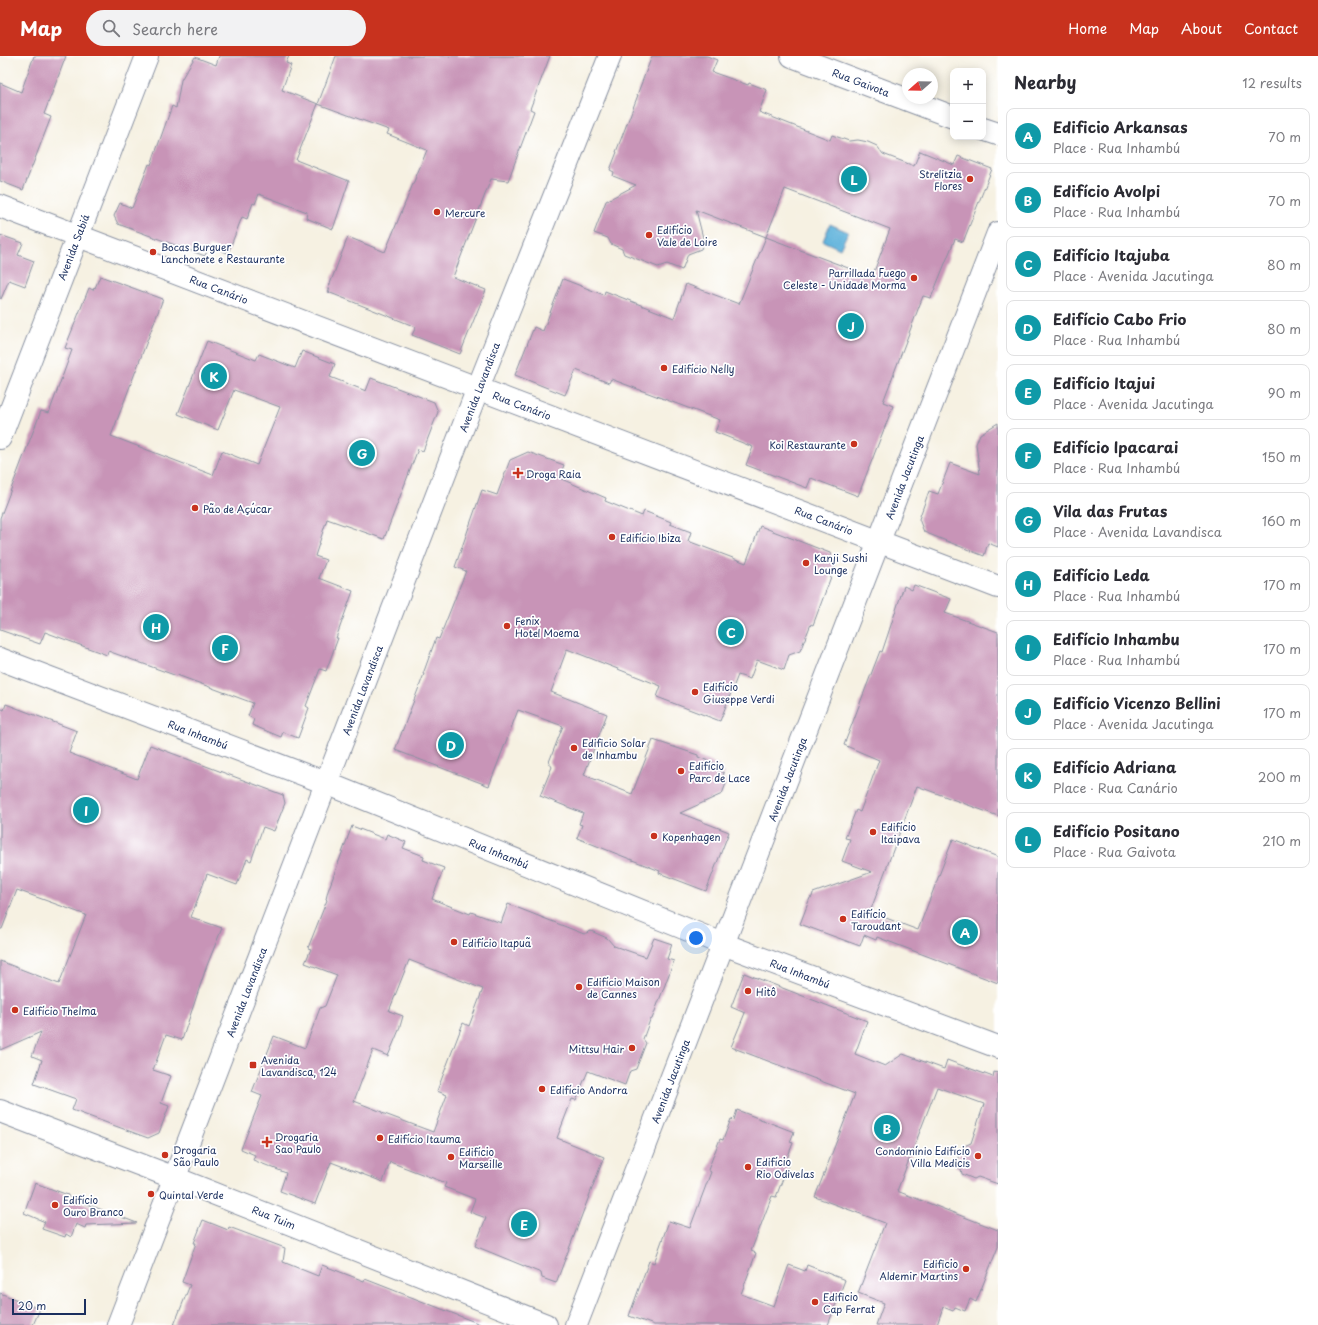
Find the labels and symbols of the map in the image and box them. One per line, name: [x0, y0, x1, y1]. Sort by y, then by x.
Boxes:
street label: Rua Gaivota: [830, 64, 892, 100]
north arrow: [902, 68, 938, 104]
pin: L: [841, 164, 867, 194]
place label: Strelitzia Flores: [919, 166, 963, 193]
marker: Strelitzia Flores: [965, 174, 975, 184]
place label: Mercure: [445, 205, 486, 220]
marker: Mercure: [432, 207, 442, 217]
street label: Avenida Sabiá: [54, 211, 93, 282]
place label: Edifício Vale de Loire: [657, 222, 717, 249]
marker: Edifício Vale de Loire: [644, 230, 654, 240]
place label: Bocas Burguer Lanchonete e Restaurante: [161, 239, 286, 266]
marker: Bocas Burguer Lanchonete e Restaurante: [148, 247, 158, 257]
place label: Parrillada Fuego Celeste - Unidade Morma: [783, 265, 907, 292]
street label: Rua Canário: [188, 271, 251, 307]
marker: Parrillada Fuego Celeste - Unidade Morma: [909, 273, 919, 283]
pin: J: [838, 311, 864, 341]
street label: Avenida Lavandisca: [455, 339, 503, 434]
pin: K: [201, 361, 227, 391]
place label: Edifício Nelly: [672, 361, 735, 376]
marker: Edifício Nelly: [659, 363, 669, 373]
street label: Rua Canário: [491, 387, 554, 423]
street label: Avenida Jacutinga: [881, 432, 927, 521]
place label: Koi Restaurante: [769, 437, 847, 452]
pin: G: [349, 438, 375, 468]
marker: Koi Restaurante: [849, 439, 859, 449]
place label: Droga Raia: [526, 466, 582, 481]
marker: Droga Raia: [513, 468, 523, 478]
place label: Pão de Açúcar: [203, 501, 272, 516]
street label: Rua Canário: [793, 502, 856, 538]
marker: Pão de Açúcar: [190, 503, 200, 513]
place label: Edifício Ibiza: [620, 530, 681, 545]
marker: Edifício Ibiza: [607, 532, 617, 542]
place label: Kanji Sushi Lounge: [814, 550, 868, 577]
marker: Kanji Sushi Lounge: [801, 558, 811, 568]
pin: H: [143, 612, 169, 642]
place label: Fenix Hotel Moema: [515, 613, 580, 640]
pin: C: [718, 617, 744, 647]
marker: Fenix Hotel Moema: [502, 621, 512, 631]
pin: F: [212, 633, 238, 663]
street label: Avenida Lavandisca: [338, 642, 386, 737]
place label: Edifício Giuseppe Verdi: [703, 679, 775, 706]
marker: Edifício Giuseppe Verdi: [690, 687, 700, 697]
street label: Rua Inhambú: [166, 716, 230, 752]
pin: D: [438, 730, 464, 760]
street label: Avenida Jacutinga: [764, 734, 810, 823]
place label: Edificio Solar de Inhambu: [582, 735, 646, 762]
marker: Edificio Solar de Inhambu: [569, 743, 579, 753]
place label: Edifício Parc de Lace: [689, 758, 750, 785]
marker: Edifício Parc de Lace: [676, 766, 686, 776]
pin: I: [73, 795, 99, 825]
place label: Edifício Itaipava: [881, 819, 921, 846]
marker: Edifício Itaipava: [868, 827, 878, 837]
place label: Kopenhagen: [662, 829, 721, 844]
marker: Kopenhagen: [649, 831, 659, 841]
street label: Rua Inhambú: [467, 834, 531, 872]
place label: Edifício Taroudant: [851, 906, 901, 933]
marker: Edifício Taroudant: [838, 914, 848, 924]
pin: A: [952, 917, 978, 947]
your location: [686, 928, 706, 948]
place label: Edifício Itapuã: [462, 935, 532, 950]
marker: Edifício Itapuã: [449, 937, 459, 947]
street label: Avenida Lavandisca: [222, 944, 270, 1039]
street label: Rua Inhambú: [768, 955, 832, 991]
place label: Edifício Maison de Cannes: [587, 974, 660, 1001]
marker: Edifício Maison de Cannes: [574, 982, 584, 992]
place label: Hitô: [756, 984, 777, 999]
marker: Hitô: [743, 986, 753, 996]
place label: Edifício Thelma: [23, 1003, 97, 1018]
marker: Edifício Thelma: [10, 1005, 20, 1015]
street label: Avenida Jacutinga: [647, 1036, 693, 1125]
place label: Mittsu Hair: [569, 1041, 624, 1056]
marker: Mittsu Hair: [627, 1043, 637, 1053]
place label: Avenida Lavandisca, 124: [261, 1052, 337, 1079]
marker: Avenida Lavandisca, 124: [248, 1060, 258, 1070]
place label: Edifício Andorra: [550, 1082, 628, 1097]
marker: Edifício Andorra: [537, 1084, 547, 1094]
pin: B: [874, 1113, 900, 1143]
place label: Drogaria Sao Paulo: [275, 1129, 322, 1156]
place label: Edifício Itauma: [388, 1131, 462, 1146]
marker: Edifício Itauma: [375, 1133, 385, 1143]
marker: Drogaria Sao Paulo: [262, 1137, 272, 1147]
place label: Drogaria São Paulo: [173, 1142, 220, 1169]
place label: Condomínio Edifício Villa Medicis: [875, 1143, 970, 1170]
place label: Edifício Marseille: [459, 1144, 503, 1171]
marker: Drogaria São Paulo: [160, 1150, 170, 1160]
marker: Condomínio Edifício Villa Medicis: [973, 1151, 983, 1161]
marker: Edifício Marseille: [446, 1152, 456, 1162]
place label: Edifício Rio Odivelas: [756, 1154, 815, 1181]
marker: Edifício Rio Odivelas: [743, 1162, 753, 1172]
place label: Quintal Verde: [159, 1187, 224, 1202]
marker: Quintal Verde: [146, 1189, 156, 1199]
place label: Edifício Ouro Branco: [63, 1192, 124, 1219]
marker: Edifício Ouro Branco: [50, 1200, 60, 1210]
street label: Rua Tuim: [250, 1201, 298, 1233]
pin: E: [511, 1209, 537, 1239]
place label: Edificio Aldemir Martins: [879, 1256, 958, 1283]
marker: Edificio Aldemir Martins: [961, 1264, 971, 1274]
place label: Edificio Cap Ferrat: [823, 1289, 875, 1316]
scale bar: [12, 1297, 86, 1316]
marker: Edificio Cap Ferrat: [810, 1297, 820, 1307]

